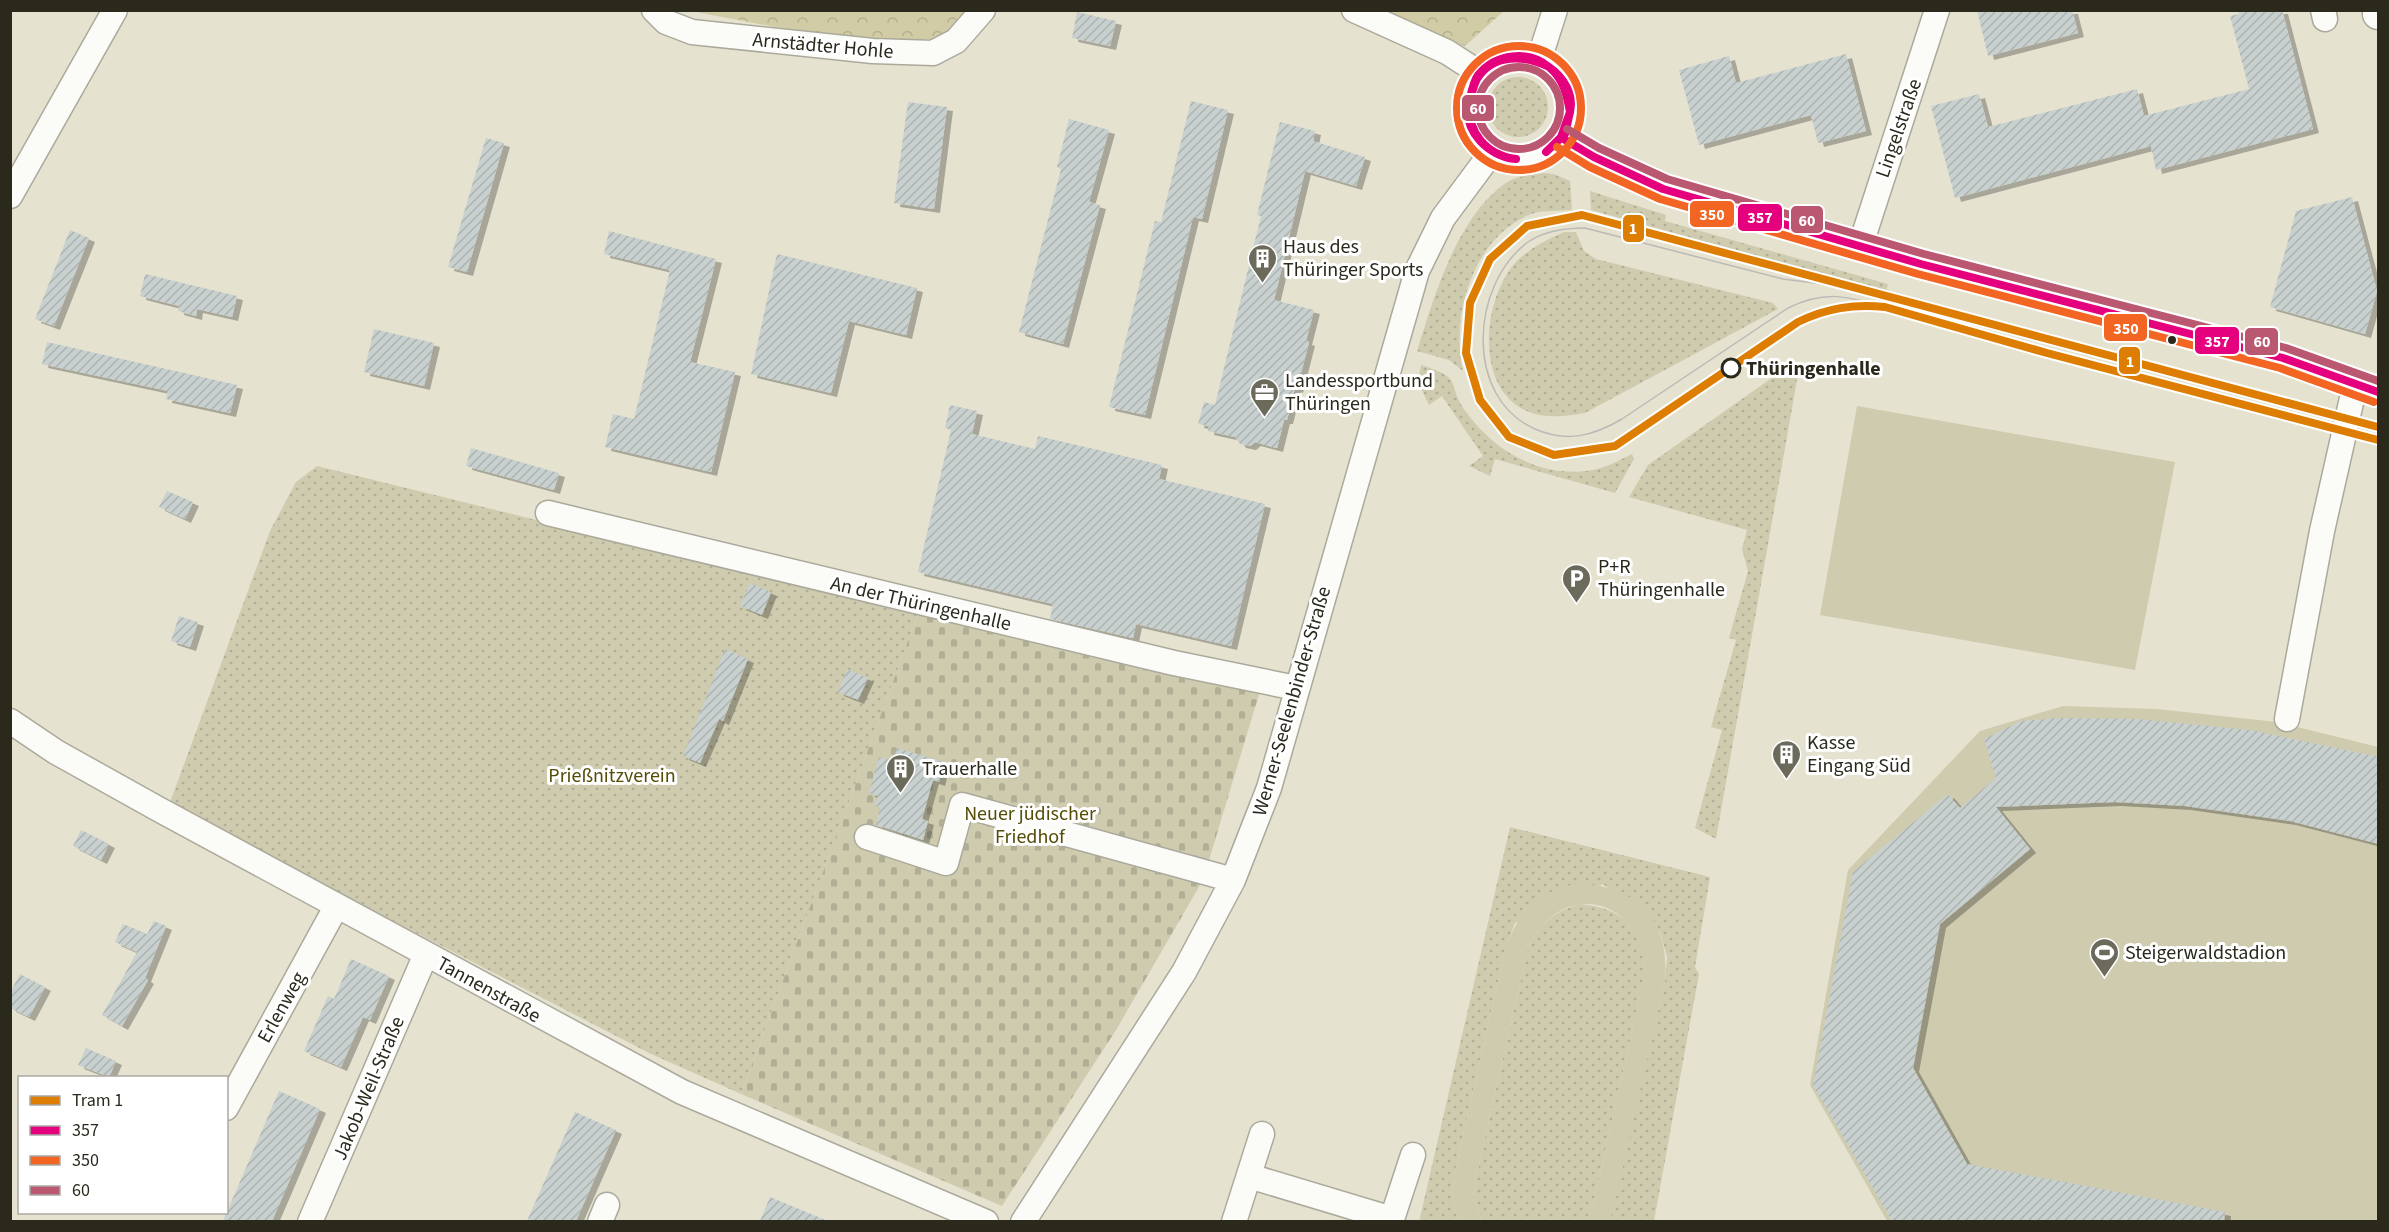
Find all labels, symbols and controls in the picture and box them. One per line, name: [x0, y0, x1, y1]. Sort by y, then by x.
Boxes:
street label: Arnstädter Hohle: [751, 26, 895, 66]
street label: Lingelstraße: [1869, 75, 1929, 182]
line badge: 60: [1461, 94, 1495, 122]
text: 60: [1470, 98, 1486, 120]
line badge: 350: [1689, 200, 1735, 228]
line badge: 357: [1737, 203, 1783, 232]
text: 350: [1699, 204, 1725, 226]
line badge: 60: [1790, 205, 1824, 234]
text: 357: [1747, 207, 1773, 229]
text: 60: [1799, 210, 1815, 232]
line badge: 1: [1622, 214, 1645, 243]
text: 1: [1629, 218, 1637, 240]
place label: Haus des Thüringer Sports: [1283, 233, 1423, 284]
building icon: Haus des Thüringer Sports: [1246, 242, 1278, 284]
line badge: 350: [2103, 313, 2148, 342]
text: 350: [2113, 318, 2139, 340]
line badge: 357: [2194, 326, 2240, 355]
line badge: 60: [2244, 327, 2279, 356]
text: 357: [2204, 331, 2230, 353]
text: 60: [2254, 331, 2270, 353]
unlabelled marker: [2166, 334, 2178, 346]
line badge: 1: [2118, 346, 2141, 375]
text: 1: [2126, 351, 2134, 373]
place label: Thüringenhalle: [1746, 355, 1881, 383]
marker: Thüringenhalle: [1721, 358, 1741, 378]
place label: Landessportbund Thüringen: [1285, 367, 1433, 418]
office icon: Landessportbund Thüringen: [1248, 376, 1280, 418]
place label: P+R Thüringenhalle: [1598, 553, 1725, 604]
parking icon: P+R Thüringenhalle: [1561, 562, 1593, 604]
street label: An der Thüringenhalle: [828, 570, 1014, 638]
street label: Werner-Seelenbinder-Straße: [1246, 583, 1338, 819]
place label: Kasse Eingang Süd: [1807, 729, 1911, 780]
building icon: Kasse Eingang Süd: [1770, 738, 1802, 780]
building icon: Trauerhalle: [885, 752, 917, 794]
place label: Trauerhalle: [922, 755, 1017, 783]
park label: Prießnitzverein: [548, 762, 676, 790]
park label: Neuer jüdischer Friedhof: [964, 800, 1096, 851]
sports icon: Steigerwaldstadion: [2088, 936, 2120, 978]
place label: Steigerwaldstadion: [2125, 939, 2286, 967]
street label: Tannenstraße: [432, 950, 546, 1030]
street label: Erlenweg: [251, 967, 313, 1048]
street label: Jakob-Weil-Straße: [326, 1012, 412, 1165]
legend: [18, 1076, 228, 1214]
text: Tram 1: [72, 1088, 123, 1113]
text: 357: [72, 1118, 99, 1143]
text: 350: [72, 1148, 99, 1173]
text: 60: [72, 1178, 90, 1203]

